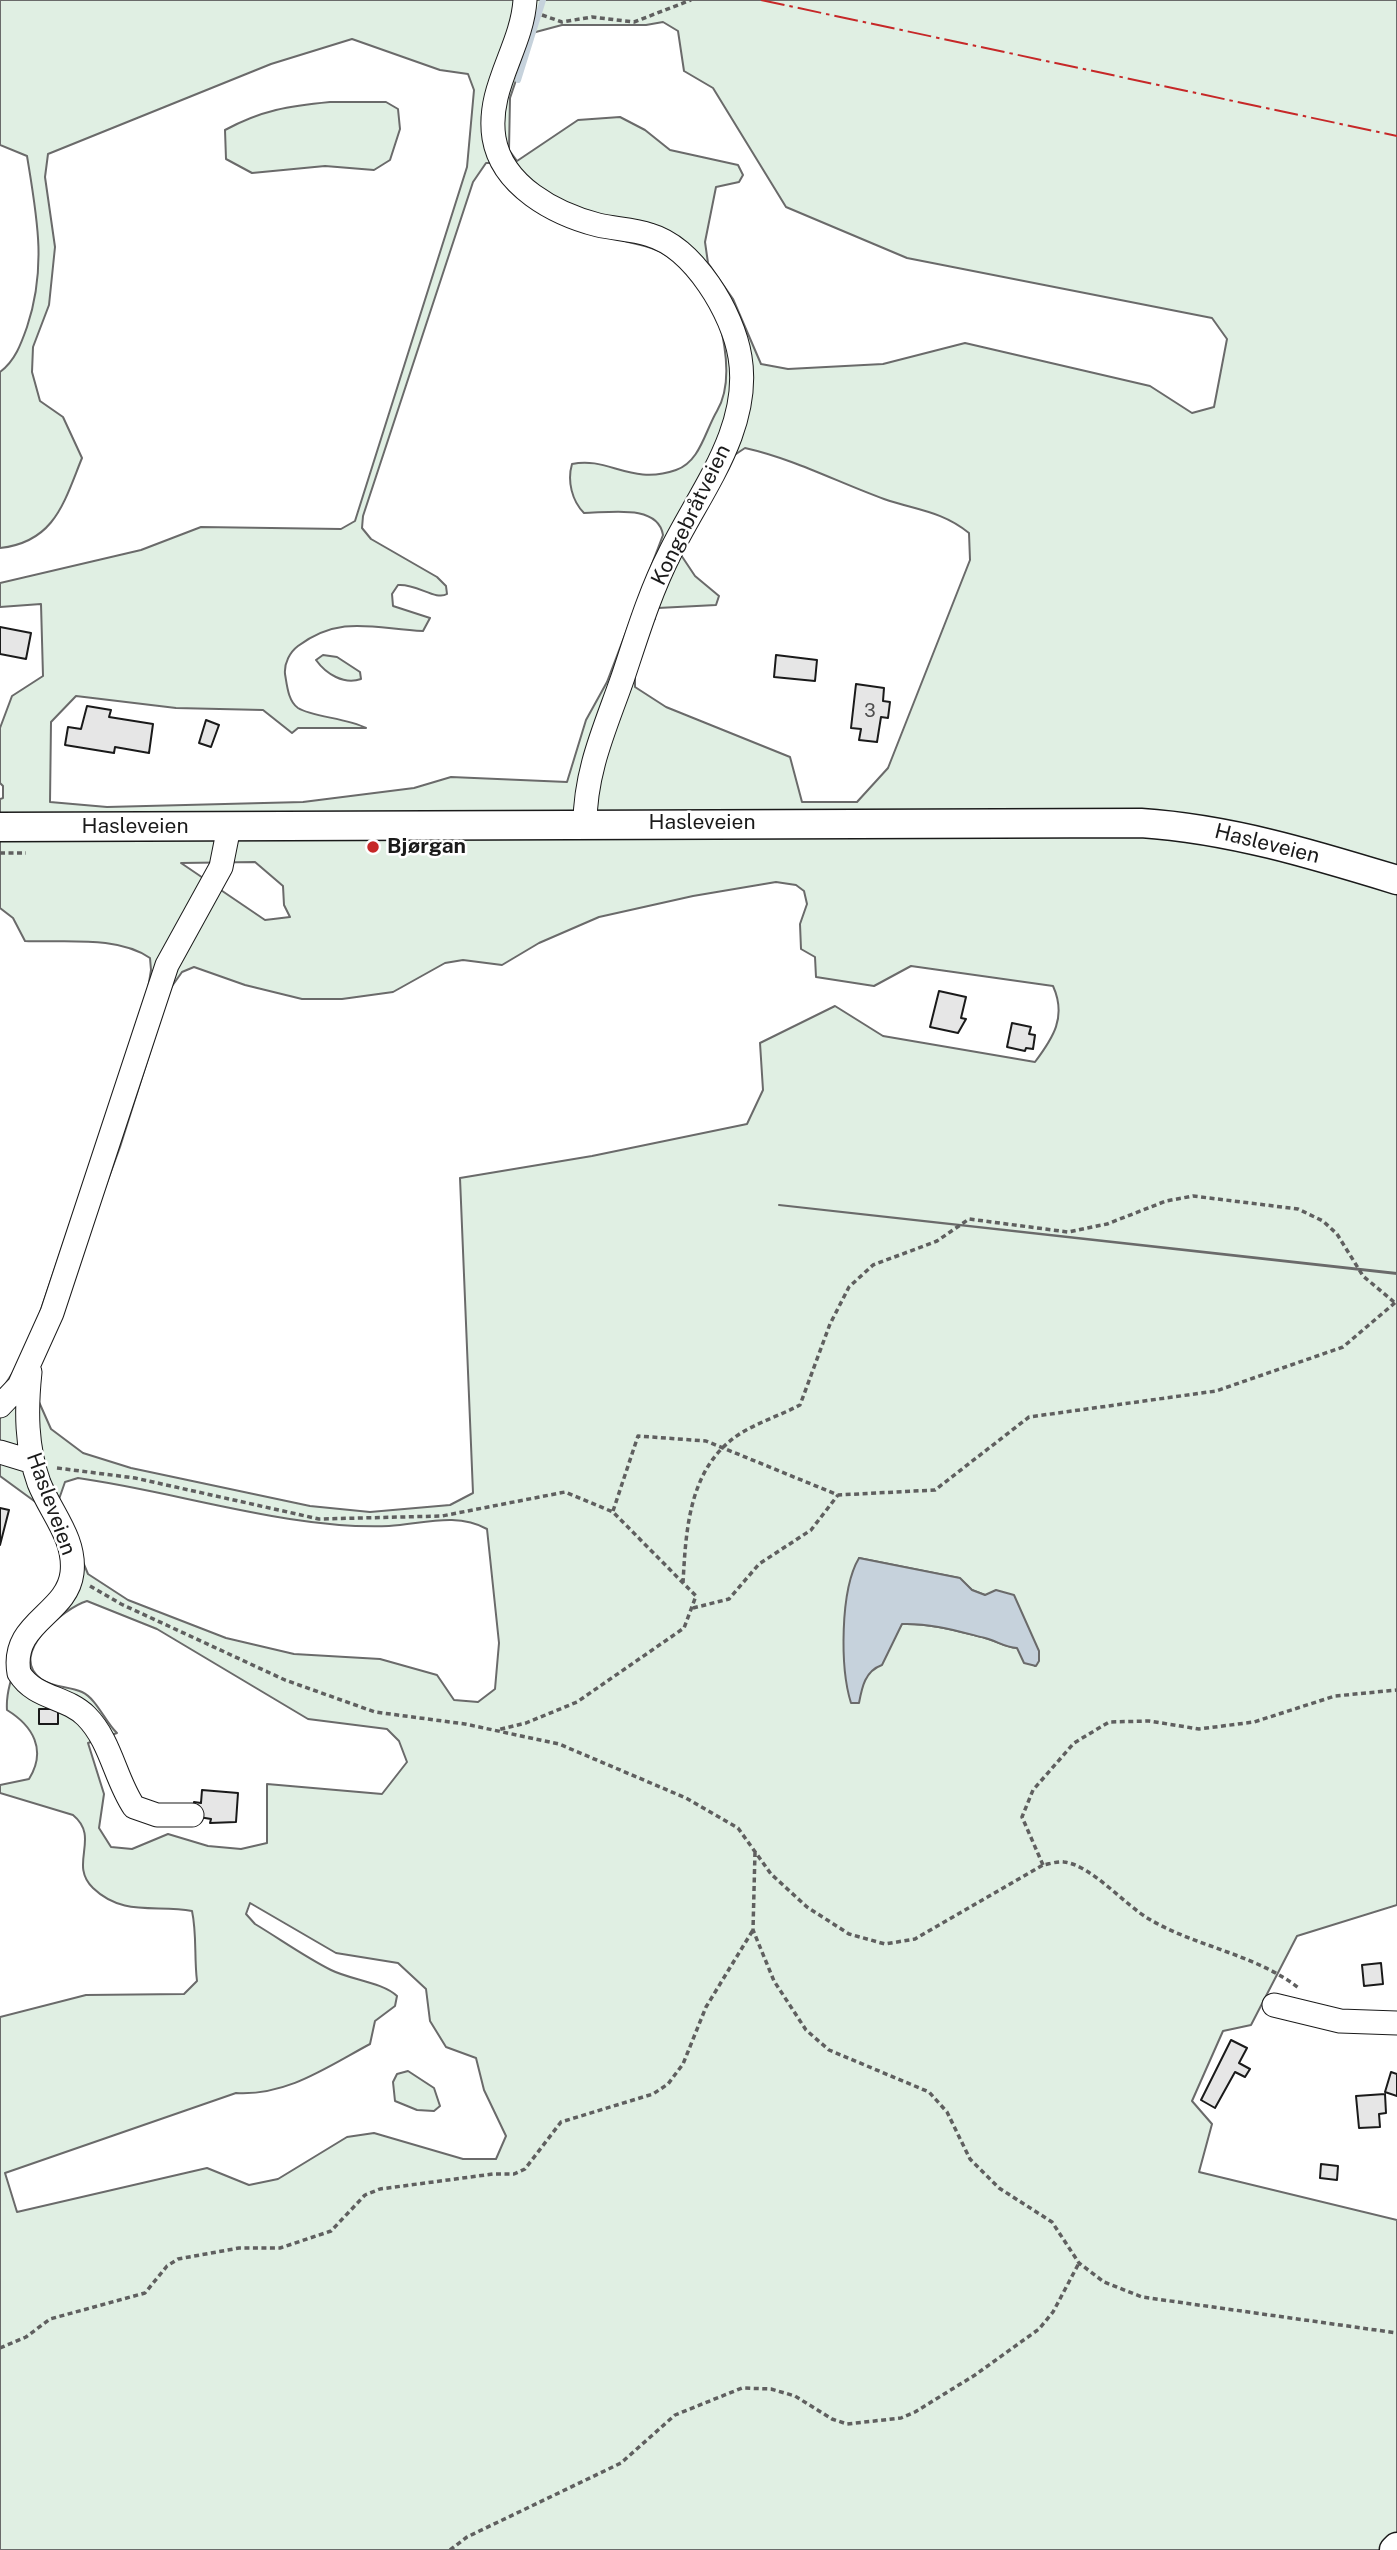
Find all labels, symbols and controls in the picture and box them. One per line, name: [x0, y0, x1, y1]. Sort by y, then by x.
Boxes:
street label: Kongebråtveien: [646, 440, 736, 590]
house number: 3: [864, 700, 876, 722]
street label: Hasleveien: [648, 810, 756, 836]
street label: Hasleveien: [81, 814, 189, 840]
street label: Hasleveien: [1212, 819, 1322, 869]
place label: Bjørgan: [387, 834, 466, 860]
marker: Bjørgan: [365, 839, 381, 855]
street label: Hasleveien: [21, 1449, 81, 1559]

